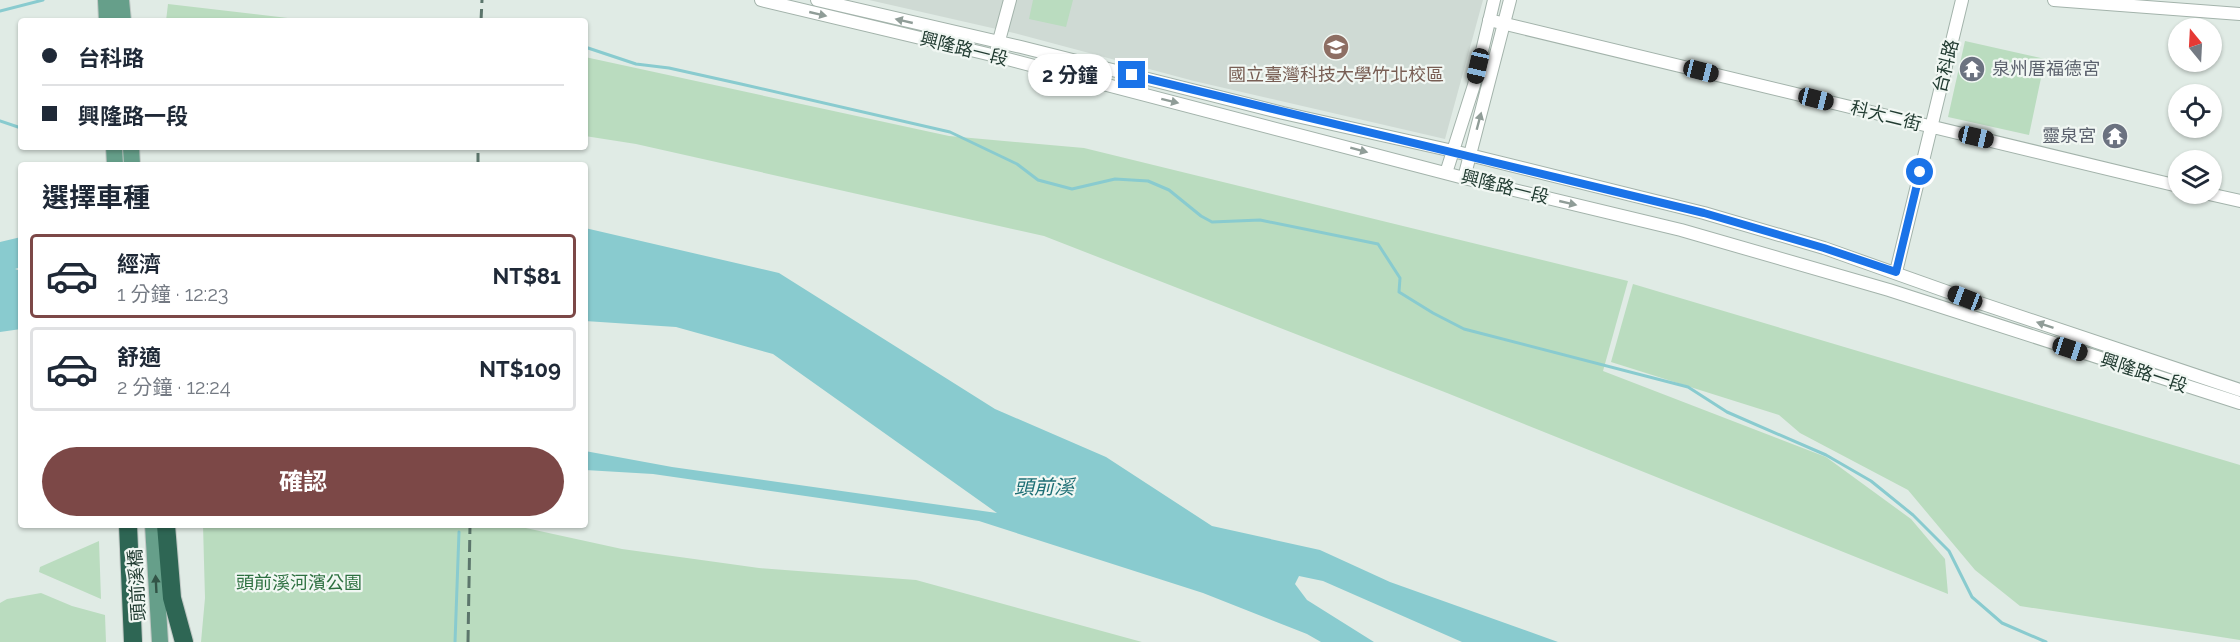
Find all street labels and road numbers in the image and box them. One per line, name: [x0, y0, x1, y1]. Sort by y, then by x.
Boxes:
street label: 興隆路一段: [918, 27, 1010, 70]
street label: 台科路: [1929, 37, 1962, 95]
street label: 科大二街: [1849, 97, 1924, 134]
street label: 興隆路一段: [1459, 165, 1551, 208]
street label: 興隆路一段: [2098, 349, 2190, 396]
street label: 頭前溪橋: [124, 549, 149, 622]

